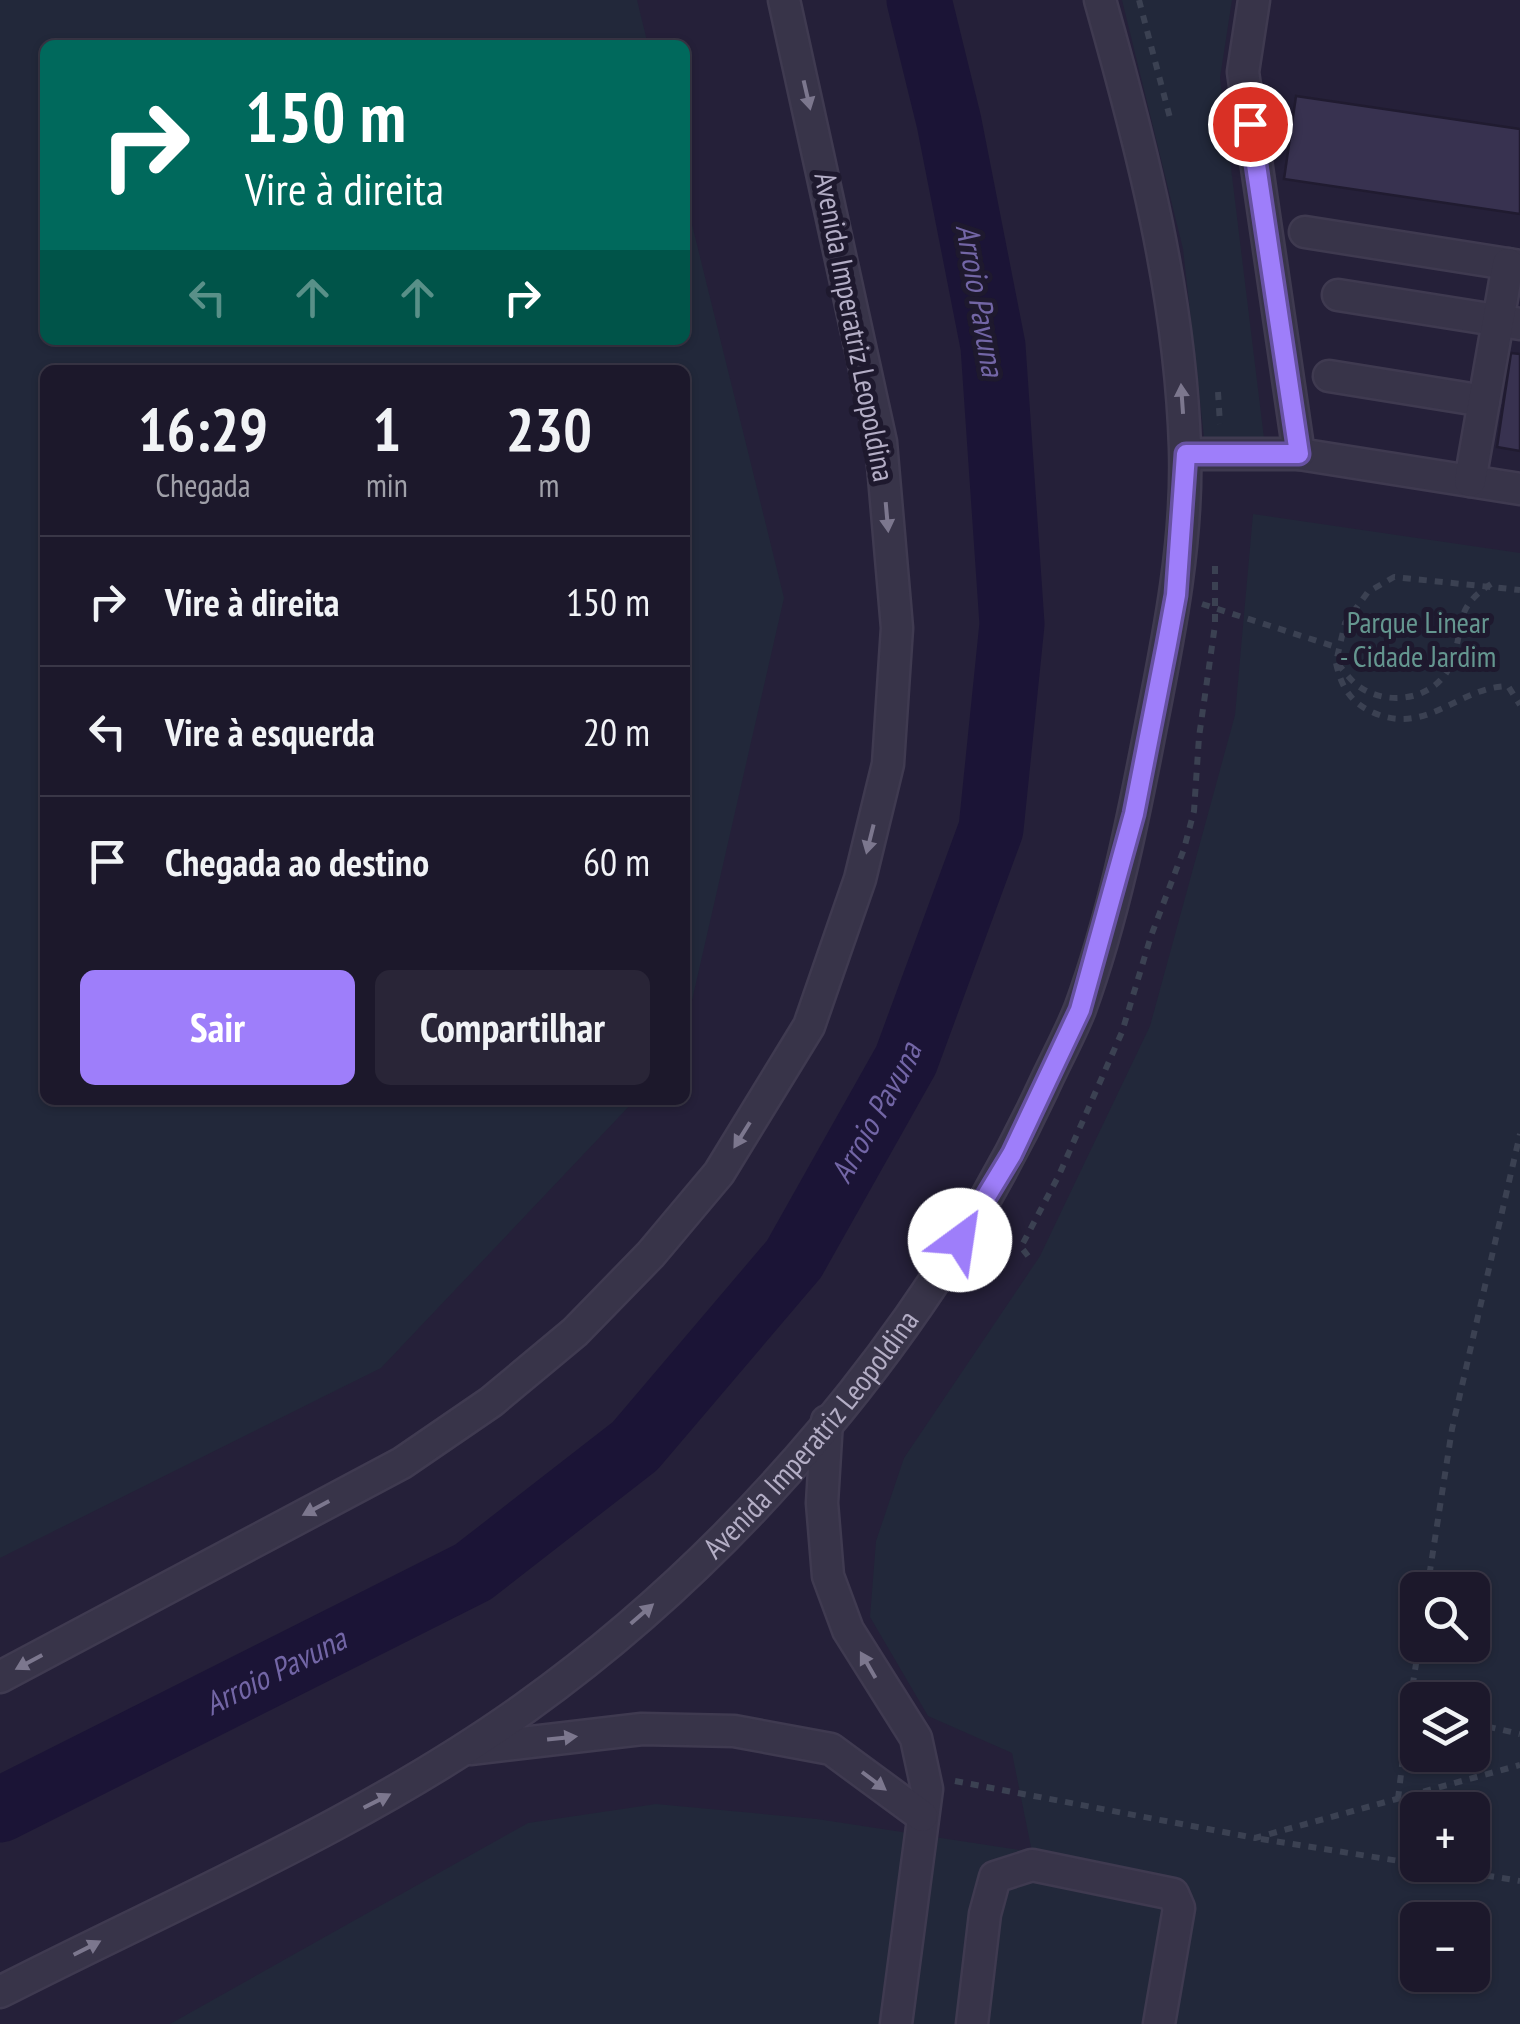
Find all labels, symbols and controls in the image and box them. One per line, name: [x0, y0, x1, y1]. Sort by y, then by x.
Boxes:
text: 150 m: [245, 71, 406, 161]
icon: right: [80, 80, 210, 210]
one-way arrow: [800, 80, 815, 111]
pin: [1208, 82, 1293, 167]
icon: arrive: [1223, 97, 1278, 152]
text: Vire à direita: [245, 159, 444, 217]
street label: Avenida Imperatriz Leopoldina: [806, 169, 905, 484]
water label: Arroio Pavuna: [947, 221, 1015, 381]
icon: left: [180, 270, 235, 325]
icon: ahead: [285, 270, 340, 325]
icon: ahead: [390, 270, 445, 325]
icon: right: [495, 270, 550, 325]
one-way arrow: [1173, 383, 1189, 415]
text: 16:29: [138, 390, 268, 468]
text: 1: [373, 390, 401, 468]
text: 230: [506, 390, 592, 468]
text: Chegada: [155, 464, 250, 506]
text: min: [366, 464, 408, 506]
text: m: [538, 464, 559, 506]
one-way arrow: [880, 501, 896, 533]
icon: right: [80, 574, 135, 629]
text: Vire à direita: [165, 577, 340, 626]
text: 150 m: [566, 577, 650, 626]
park label: Parque Linear - Cidade Jardim: [1340, 602, 1496, 675]
icon: left: [80, 704, 135, 759]
text: Vire à esquerda: [165, 707, 375, 756]
text: 20 m: [583, 707, 650, 756]
one-way arrow: [861, 824, 877, 855]
icon: arrive: [80, 834, 135, 889]
text: Chegada ao destino: [165, 837, 429, 886]
text: 60 m: [583, 837, 650, 886]
button: Sair: [80, 970, 355, 1085]
button: Compartilhar: [375, 970, 650, 1085]
water label: Arroio Pavuna: [819, 1035, 931, 1190]
one-way arrow: [733, 1121, 751, 1149]
position arrow: [908, 1188, 1012, 1292]
street label: Avenida Imperatriz Leopoldina: [694, 1302, 926, 1566]
one-way arrow: [302, 1499, 330, 1517]
map controls: [1400, 1572, 1490, 1992]
button: search: [1400, 1572, 1490, 1662]
one-way arrow: [629, 1603, 654, 1625]
water label: Arroio Pavuna: [197, 1616, 355, 1724]
one-way arrow: [860, 1651, 877, 1679]
one-way arrow: [15, 1653, 44, 1670]
button: layers: [1400, 1682, 1490, 1772]
one-way arrow: [546, 1730, 578, 1746]
one-way arrow: [861, 1770, 887, 1790]
button: +: [1400, 1792, 1490, 1882]
one-way arrow: [362, 1793, 391, 1810]
button: −: [1400, 1902, 1490, 1992]
one-way arrow: [73, 1940, 102, 1957]

